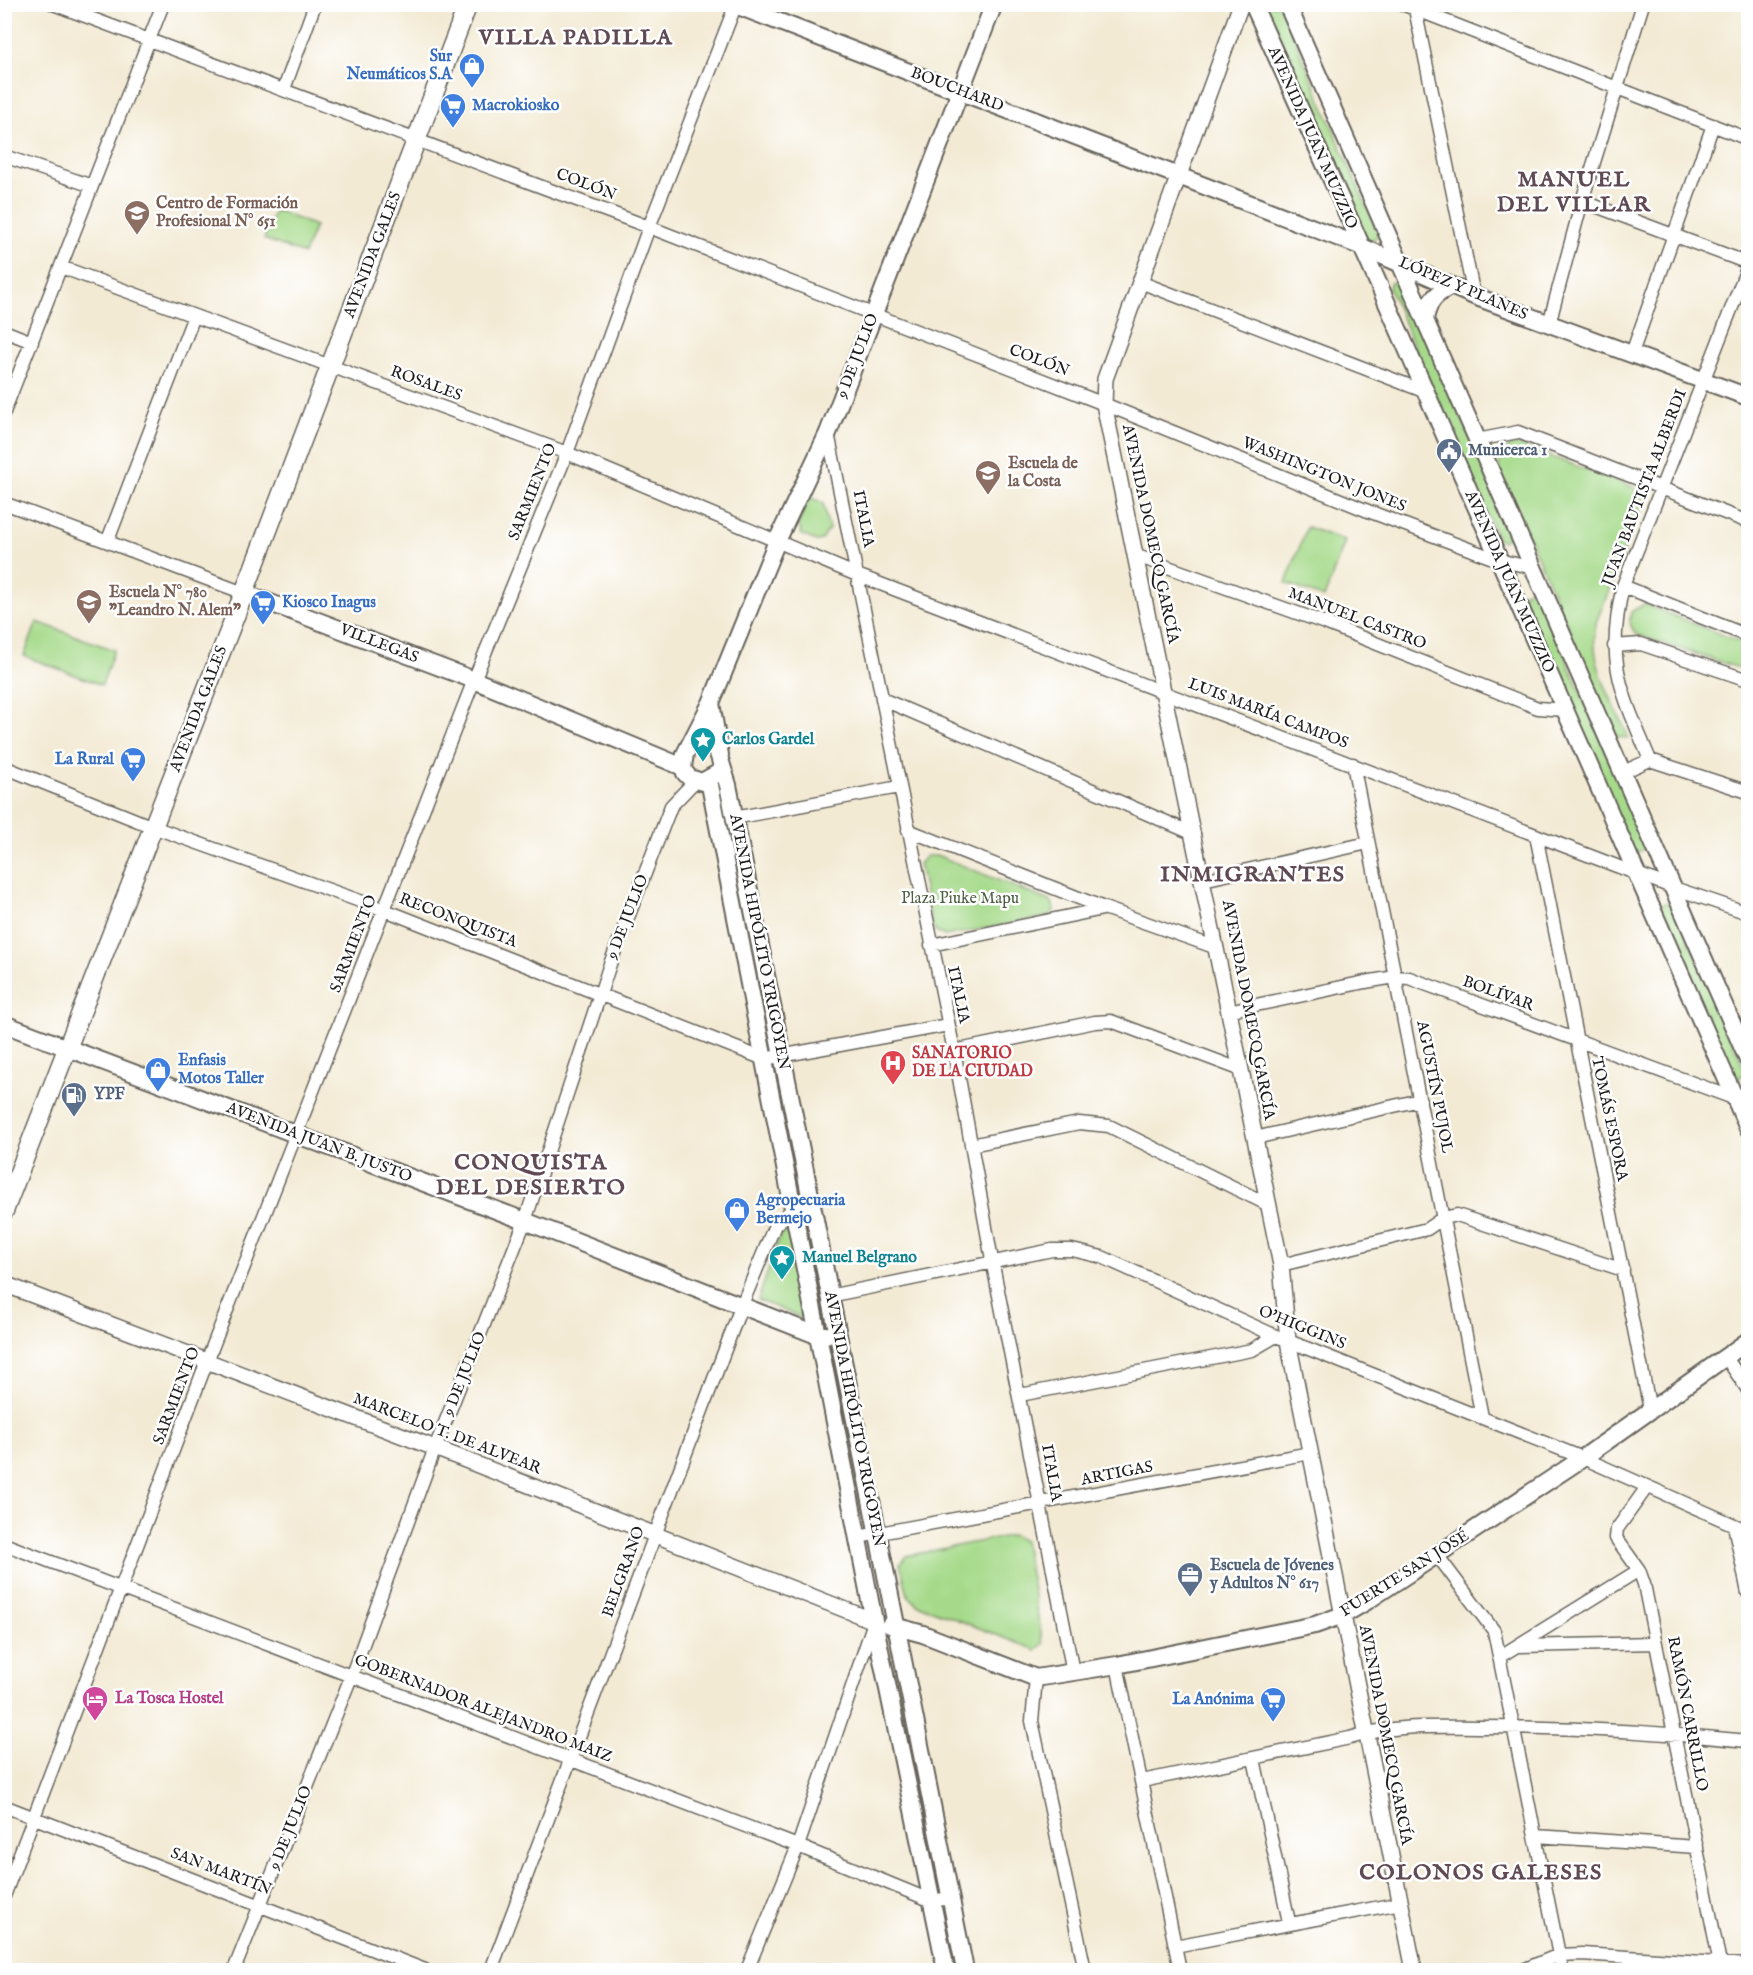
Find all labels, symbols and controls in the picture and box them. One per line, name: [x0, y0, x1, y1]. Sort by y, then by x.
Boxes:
district label: VILLA PADILLA: [478, 24, 673, 52]
street label: AVENIDA JUAN MUZZIO: [1262, 43, 1361, 232]
place label: Sur Neumáticos S.A: [346, 47, 453, 85]
shop icon: Sur Neumáticos S.A: [457, 51, 487, 89]
street label: BOUCHARD: [908, 63, 1006, 117]
supermarket icon: Macrokiosko: [438, 91, 468, 129]
place label: Macrokiosko: [472, 96, 560, 116]
street label: COLÓN: [553, 163, 620, 206]
district label: MANUEL DEL VILLAR: [1497, 166, 1651, 219]
street label: AVENIDA GALES: [339, 189, 406, 322]
place label: Centro de Formación Profesional N° 651: [156, 194, 298, 232]
school or university icon: Centro de Formación Profesional N° 651: [122, 198, 152, 236]
street label: LÓPEZ Y PLANES: [1395, 251, 1531, 325]
street label: 9 DE JULIO: [832, 311, 883, 402]
street label: COLÓN: [1006, 339, 1073, 382]
street label: ROSALES: [387, 362, 465, 406]
street label: JUAN BAUTISTA ALBERDI: [1597, 386, 1692, 591]
street label: AVENIDA DOMECQ GARCÍA: [1117, 421, 1185, 647]
street label: WASHINGTON JONES: [1239, 433, 1409, 517]
public building icon: Municerca 1: [1434, 436, 1464, 474]
street label: SARMIENTO: [504, 441, 562, 543]
place label: Municerca 1: [1468, 441, 1547, 461]
place label: Escuela de la Costa: [1007, 454, 1079, 492]
school or university icon: Escuela de la Costa: [973, 458, 1003, 496]
street label: AVENIDA JUAN MUZZIO: [1459, 487, 1558, 676]
street label: ITALIA: [848, 489, 879, 551]
place label: Escuela N° 780 "Leandro N. Alem": [109, 583, 241, 621]
street label: MANUEL CASTRO: [1285, 583, 1429, 655]
school or university icon: Escuela N° 780 "Leandro N. Alem": [74, 587, 104, 625]
supermarket icon: Kiosco Inagus: [248, 588, 278, 626]
place label: Kiosco Inagus: [282, 593, 376, 613]
street label: VILLEGAS: [336, 619, 421, 668]
street label: AVENIDA GALES: [165, 643, 232, 776]
street label: LUIS MARÍA CAMPOS: [1185, 672, 1352, 754]
place icon: Carlos Gardel: [688, 725, 718, 763]
place label: Carlos Gardel: [722, 730, 815, 750]
supermarket icon: La Rural: [118, 745, 148, 783]
place label: La Rural: [55, 750, 115, 770]
street label: AVENIDA HIPÓLITO YRIGOYEN: [724, 811, 796, 1072]
district label: INMIGRANTES: [1160, 861, 1346, 889]
street label: 9 DE JULIO: [602, 872, 653, 963]
street label: RECONQUISTA: [396, 889, 521, 953]
park label: Plaza Piuke Mapu: [901, 889, 1019, 909]
street label: SARMIENTO: [326, 892, 382, 996]
street label: AVENIDA DOMECQ GARCÍA: [1217, 897, 1281, 1123]
street label: ITALIA: [942, 965, 974, 1027]
street label: BOLÍVAR: [1460, 970, 1538, 1016]
street label: AGUSTÍN PUJOL: [1411, 1018, 1459, 1155]
place label: SANATORIO DE LA CIUDAD: [912, 1044, 1033, 1082]
hospital icon: SANATORIO DE LA CIUDAD: [878, 1048, 908, 1086]
place label: Enfasis Motos Taller: [178, 1051, 264, 1089]
street label: TOMÁS ESPORA: [1586, 1054, 1634, 1184]
shop icon: Enfasis Motos Taller: [143, 1055, 173, 1093]
fuel station icon: YPF: [59, 1080, 89, 1118]
place label: YPF: [94, 1085, 125, 1105]
street label: AVENIDA JUAN B. JUSTO: [222, 1098, 415, 1188]
district label: CONQUISTA DEL DESIERTO: [436, 1149, 626, 1202]
place label: Agropecuaria Bermejo: [755, 1191, 846, 1229]
shop icon: Agropecuaria Bermejo: [722, 1195, 752, 1233]
place icon: Manuel Belgrano: [767, 1243, 797, 1281]
place label: Manuel Belgrano: [802, 1248, 917, 1268]
street label: AVENIDA HIPÓLITO YRIGOYEN: [819, 1288, 891, 1549]
street label: O'HIGGINS: [1255, 1301, 1349, 1355]
street label: 9 DE JULIO: [439, 1329, 491, 1420]
street label: SARMIENTO: [149, 1344, 205, 1448]
street label: MARCELO T. DE ALVEAR: [350, 1389, 545, 1479]
street label: ITALIA: [1036, 1443, 1066, 1504]
street label: ARTIGAS: [1078, 1457, 1155, 1491]
street label: BELGRANO: [598, 1524, 650, 1620]
street label: FUERTE SAN JOSÉ: [1336, 1525, 1473, 1622]
place label: Escuela de Jóvenes y Adultos N° 617: [1209, 1556, 1334, 1594]
office icon: Escuela de Jóvenes y Adultos N° 617: [1175, 1560, 1205, 1598]
street label: AVENIDA DOMECQ GARCÍA: [1354, 1622, 1418, 1848]
street label: RAMÓN CARRILLO: [1662, 1634, 1714, 1793]
street label: GOBERNADOR ALEJANDRO MAIZ: [351, 1650, 615, 1768]
hotel icon: La Tosca Hostel: [80, 1684, 110, 1722]
supermarket icon: La Anónima: [1258, 1685, 1288, 1723]
place label: La Tosca Hostel: [115, 1689, 224, 1709]
place label: La Anónima: [1172, 1690, 1255, 1710]
street label: 9 DE JULIO: [265, 1783, 317, 1874]
street label: SAN MARTÍN: [168, 1842, 275, 1900]
district label: COLONOS GALESES: [1359, 1859, 1603, 1887]

